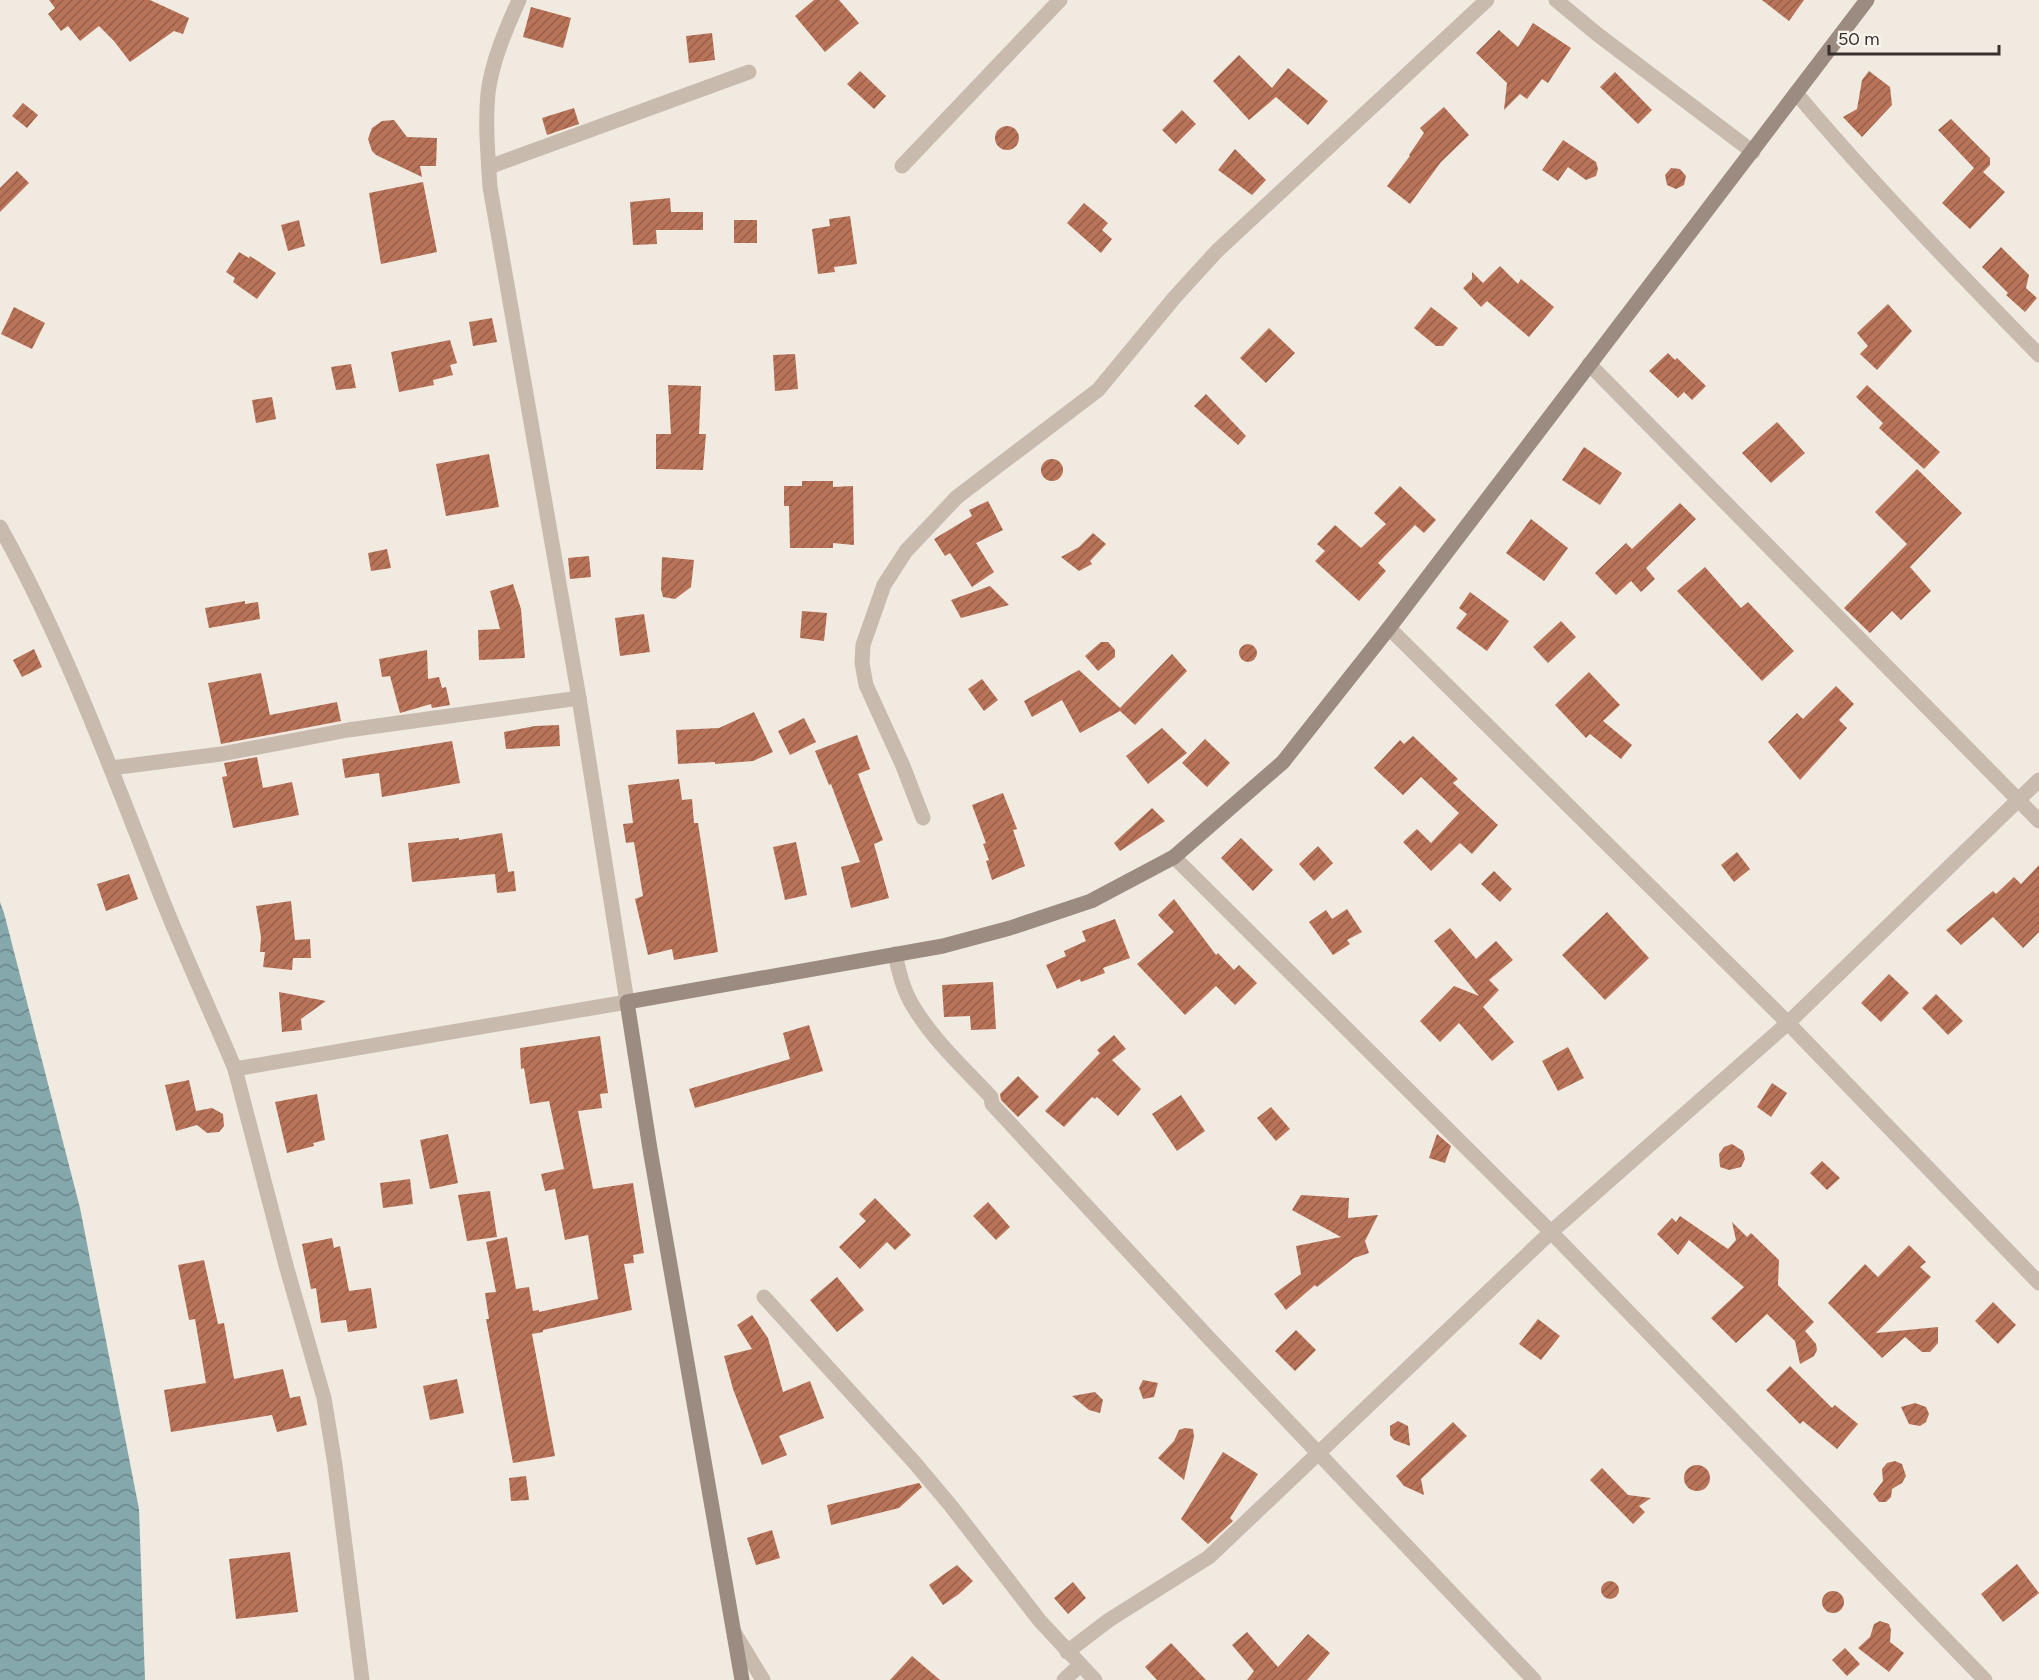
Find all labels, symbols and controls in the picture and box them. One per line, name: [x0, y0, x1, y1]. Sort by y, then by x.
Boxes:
scale bar: [1829, 18, 1998, 56]
text: 50 m: [1838, 28, 1880, 50]

